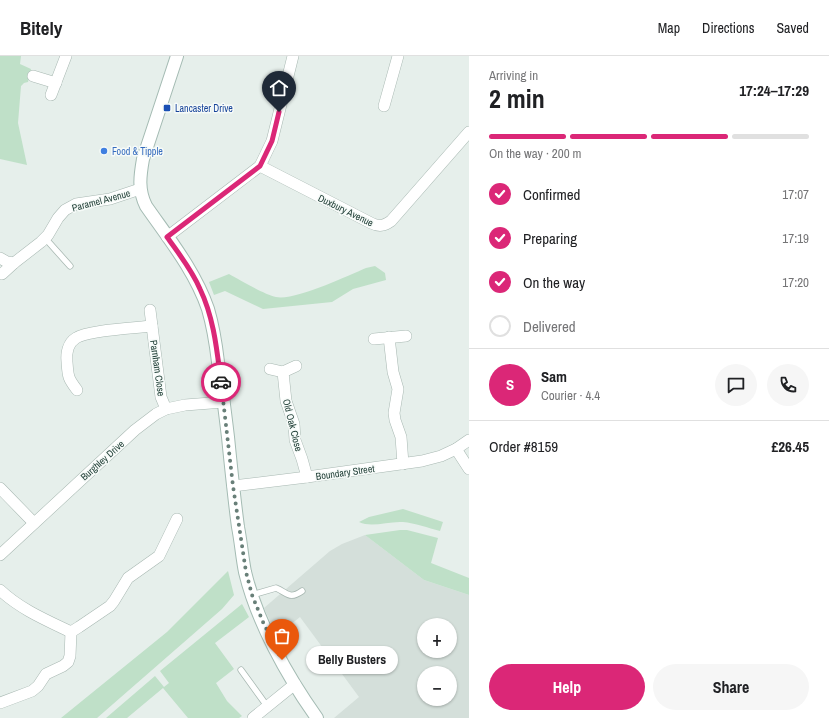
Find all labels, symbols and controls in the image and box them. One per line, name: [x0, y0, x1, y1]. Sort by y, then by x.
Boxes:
text: Bitely: [20, 15, 62, 41]
text: Map: [658, 19, 680, 37]
text: Directions: [702, 19, 754, 37]
text: Saved: [776, 19, 809, 37]
text: Arriving in: [489, 67, 538, 84]
pin: [262, 71, 296, 112]
icon: home: [268, 77, 290, 99]
text: 17:24–17:29: [739, 80, 809, 101]
text: 2 min: [489, 81, 545, 116]
place label: Lancaster Drive: [175, 102, 233, 115]
marker: Lancaster Drive: [162, 103, 172, 113]
place label: Food & Tipple: [112, 145, 163, 158]
text: On the way · 200 m: [489, 145, 581, 162]
marker: Food & Tipple: [99, 146, 109, 156]
icon: check: [489, 183, 511, 205]
text: Confirmed: [523, 184, 580, 205]
street label: Paramel Avenue: [70, 186, 132, 215]
text: 17:07: [782, 186, 809, 203]
street label: Duxbury Avenue: [316, 191, 376, 230]
icon: check: [489, 227, 511, 249]
text: Preparing: [523, 228, 577, 249]
text: 17:19: [782, 230, 809, 247]
icon: check: [489, 271, 511, 293]
text: On the way: [523, 272, 585, 293]
text: 17:20: [782, 274, 809, 291]
text: Delivered: [523, 316, 576, 337]
street label: Parnham Close: [147, 339, 168, 397]
courier: [201, 362, 241, 402]
button: chat: [715, 364, 757, 406]
button: phone: [767, 364, 809, 406]
text: Sam: [541, 366, 567, 387]
icon: car: [210, 371, 232, 393]
text: S: [506, 374, 514, 395]
text: Courier · 4.4: [541, 387, 600, 404]
street label: Old Oak Close: [280, 398, 305, 453]
text: Order #8159: [489, 436, 558, 457]
text: £26.45: [771, 436, 809, 457]
street label: Burghley Drive: [78, 437, 127, 483]
street label: Boundary Street: [315, 462, 376, 483]
map controls: [417, 618, 457, 706]
button: +: [417, 618, 457, 658]
pin: [265, 619, 299, 660]
icon: bag: [271, 625, 293, 647]
callout: Belly Busters: [306, 646, 398, 674]
text: Belly Busters: [318, 651, 386, 668]
button: Help: [489, 664, 645, 710]
button: Share: [653, 664, 809, 710]
button: −: [417, 666, 457, 706]

